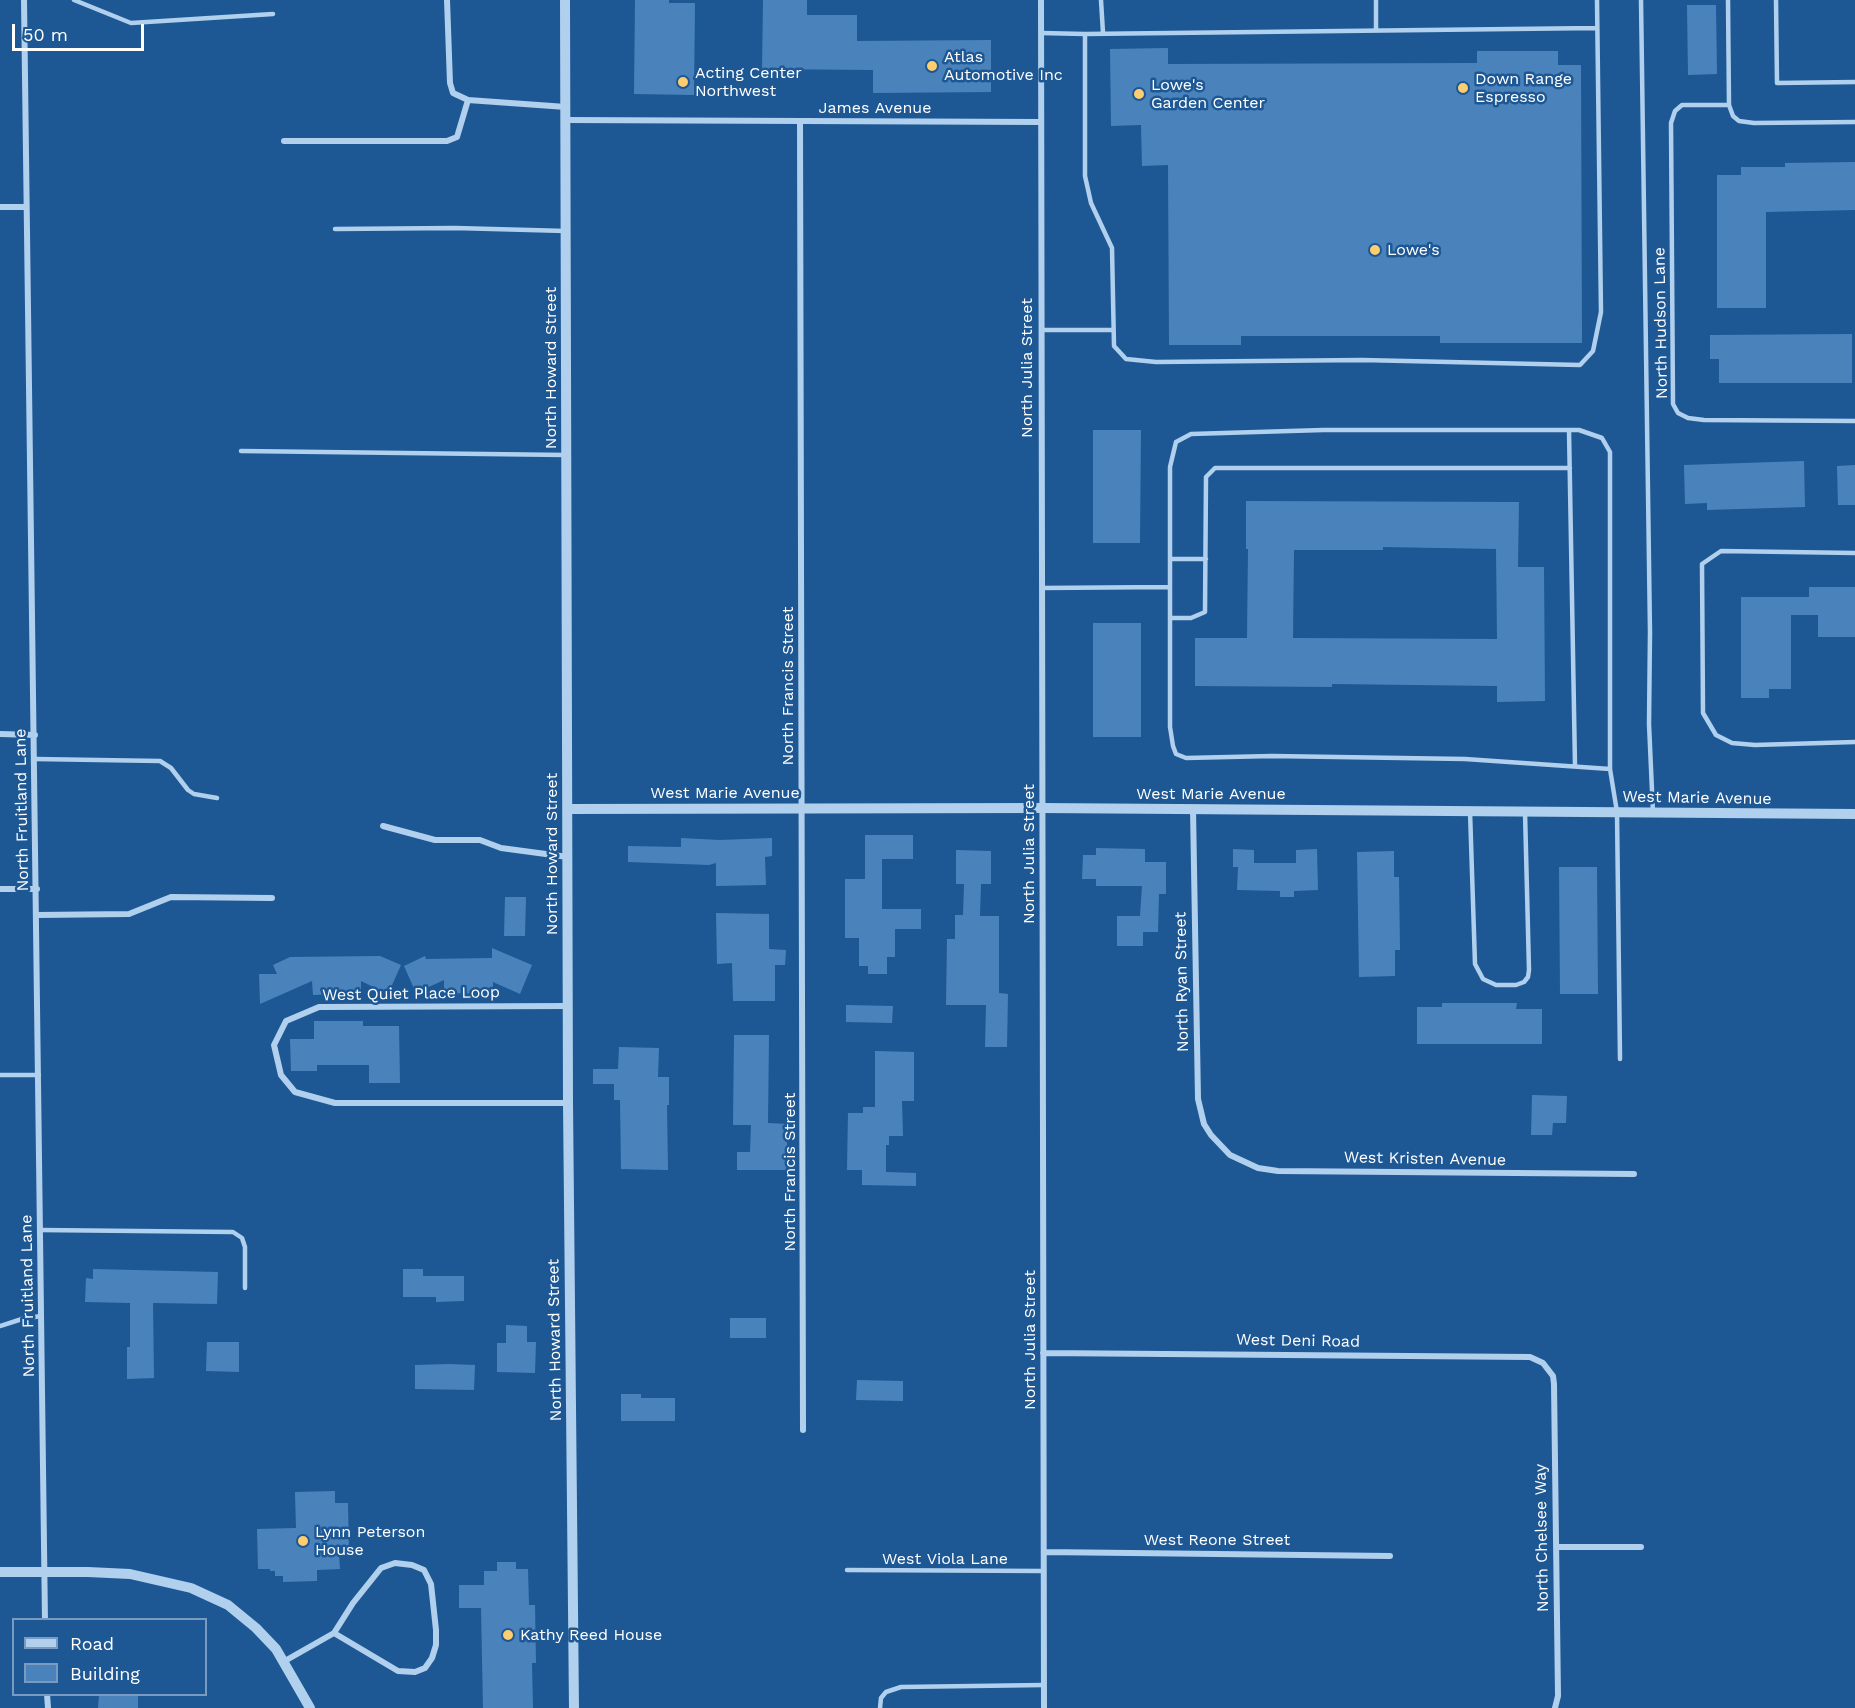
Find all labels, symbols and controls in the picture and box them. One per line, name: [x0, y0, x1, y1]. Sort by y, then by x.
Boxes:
scale bar: [15, 12, 147, 50]
text: 50 m: [23, 24, 68, 45]
place label: Atlas Automotive Inc: [944, 47, 1063, 85]
marker: Atlas Automotive Inc: [925, 59, 939, 73]
place label: Acting Center Northwest: [695, 63, 802, 101]
place label: Down Range Espresso: [1475, 69, 1572, 107]
marker: Acting Center Northwest: [676, 75, 690, 89]
place label: Lowe's Garden Center: [1151, 75, 1265, 113]
marker: Down Range Espresso: [1456, 81, 1470, 95]
marker: Lowe's Garden Center: [1132, 87, 1146, 101]
street label: James Avenue: [819, 98, 931, 118]
place label: Lowe's: [1387, 240, 1440, 260]
marker: Lowe's: [1368, 243, 1382, 257]
street label: North Hudson Lane: [1650, 247, 1672, 399]
street label: North Howard Street: [541, 287, 561, 449]
street label: North Julia Street: [1017, 298, 1037, 438]
street label: North Francis Street: [778, 607, 798, 765]
street label: North Fruitland Lane: [11, 728, 33, 892]
street label: North Howard Street: [542, 773, 562, 935]
street label: West Marie Avenue: [650, 783, 800, 803]
street label: North Julia Street: [1019, 784, 1039, 924]
street label: West Marie Avenue: [1136, 784, 1286, 804]
street label: West Marie Avenue: [1622, 787, 1772, 809]
street label: North Ryan Street: [1171, 912, 1193, 1052]
street label: West Quiet Place Loop: [322, 983, 500, 1005]
street label: North Francis Street: [780, 1093, 800, 1251]
street label: West Kristen Avenue: [1344, 1148, 1506, 1170]
street label: North Fruitland Lane: [17, 1214, 39, 1378]
street label: North Howard Street: [544, 1259, 566, 1421]
street label: North Julia Street: [1020, 1270, 1040, 1410]
street label: West Deni Road: [1236, 1330, 1360, 1352]
street label: North Chelsee Way: [1531, 1464, 1553, 1612]
place label: Lynn Peterson House: [315, 1522, 425, 1560]
street label: West Reone Street: [1144, 1530, 1290, 1550]
marker: Lynn Peterson House: [296, 1534, 310, 1548]
street label: West Viola Lane: [882, 1549, 1008, 1569]
legend: [12, 1618, 207, 1696]
place label: Kathy Reed House: [520, 1625, 662, 1645]
marker: Kathy Reed House: [501, 1628, 515, 1642]
text: Road: [70, 1633, 114, 1654]
text: Building: [70, 1663, 140, 1684]

